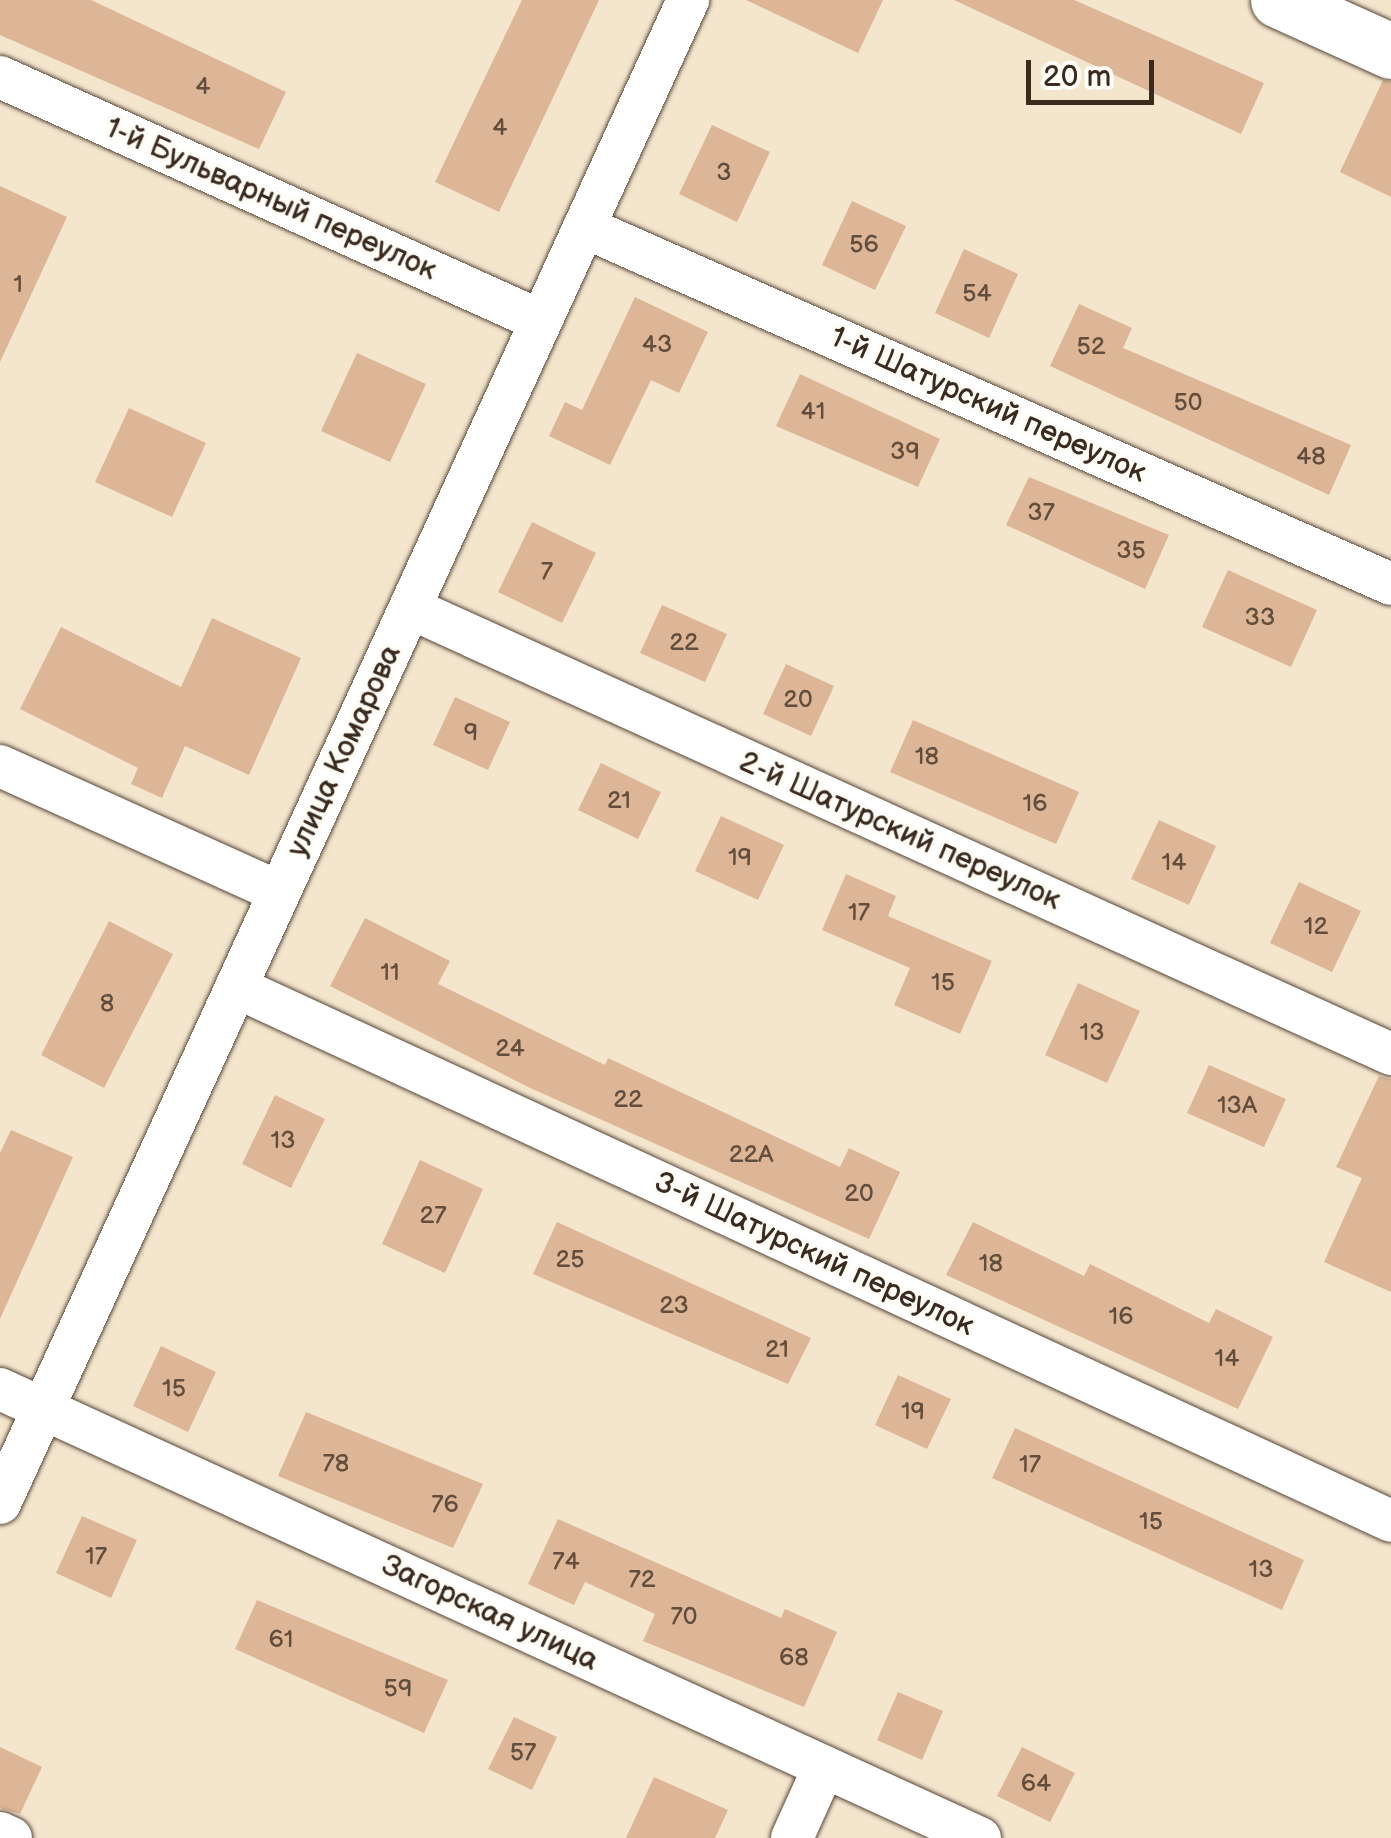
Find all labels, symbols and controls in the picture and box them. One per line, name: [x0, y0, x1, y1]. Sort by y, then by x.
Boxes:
scale bar: [1031, 40, 1158, 102]
text: 20 m: [1043, 59, 1111, 95]
house number: 4: [195, 72, 211, 102]
street label: 1-й Бульварный переулок: [100, 110, 442, 288]
house number: 4: [492, 113, 508, 143]
house number: 3: [716, 158, 732, 188]
house number: 56: [849, 230, 879, 260]
house number: 1: [13, 270, 23, 300]
house number: 54: [962, 279, 992, 309]
street label: 1-й Шатурский переулок: [824, 319, 1152, 491]
house number: 43: [642, 330, 672, 360]
house number: 52: [1076, 332, 1106, 362]
house number: 50: [1173, 388, 1203, 418]
house number: 41: [801, 397, 825, 427]
house number: 39: [890, 437, 920, 467]
house number: 48: [1296, 442, 1326, 472]
house number: 37: [1027, 498, 1055, 528]
house number: 35: [1116, 536, 1146, 566]
house number: 7: [541, 557, 553, 587]
house number: 33: [1245, 603, 1275, 633]
house number: 22: [669, 628, 699, 658]
street label: улица Комарова: [279, 639, 409, 863]
house number: 20: [783, 685, 813, 715]
house number: 9: [464, 718, 478, 748]
house number: 18: [915, 742, 939, 772]
street label: 2-й Шатурский переулок: [734, 744, 1066, 918]
house number: 21: [607, 786, 631, 816]
house number: 16: [1023, 789, 1047, 819]
house number: 19: [728, 843, 752, 873]
house number: 14: [1162, 848, 1186, 878]
house number: 17: [848, 898, 870, 928]
house number: 12: [1304, 912, 1328, 942]
house number: 11: [380, 958, 400, 988]
house number: 15: [931, 968, 955, 998]
house number: 8: [100, 989, 114, 1019]
house number: 13: [1079, 1018, 1105, 1048]
house number: 24: [495, 1034, 525, 1064]
house number: 22: [613, 1085, 643, 1115]
house number: 13А: [1217, 1091, 1257, 1121]
house number: 13: [270, 1126, 296, 1156]
house number: 22А: [729, 1140, 773, 1170]
street label: 3-й Шатурский переулок: [648, 1164, 980, 1344]
house number: 20: [844, 1179, 874, 1209]
house number: 27: [419, 1201, 447, 1231]
house number: 25: [555, 1245, 585, 1275]
house number: 18: [979, 1249, 1003, 1279]
house number: 23: [659, 1291, 689, 1321]
house number: 16: [1109, 1302, 1133, 1332]
house number: 21: [765, 1335, 789, 1365]
house number: 14: [1215, 1344, 1239, 1374]
house number: 15: [162, 1374, 186, 1404]
house number: 19: [901, 1397, 925, 1427]
house number: 78: [323, 1449, 349, 1479]
house number: 17: [1019, 1450, 1041, 1480]
house number: 76: [431, 1490, 459, 1520]
house number: 15: [1139, 1507, 1163, 1537]
house number: 17: [85, 1542, 107, 1572]
street label: Загорская улица: [376, 1547, 604, 1679]
house number: 74: [552, 1547, 580, 1577]
house number: 13: [1248, 1555, 1274, 1585]
house number: 72: [628, 1565, 656, 1595]
house number: 70: [671, 1602, 697, 1632]
house number: 61: [269, 1625, 293, 1655]
house number: 68: [779, 1643, 809, 1673]
house number: 59: [384, 1674, 412, 1704]
house number: 57: [510, 1738, 536, 1768]
house number: 64: [1021, 1769, 1051, 1799]

